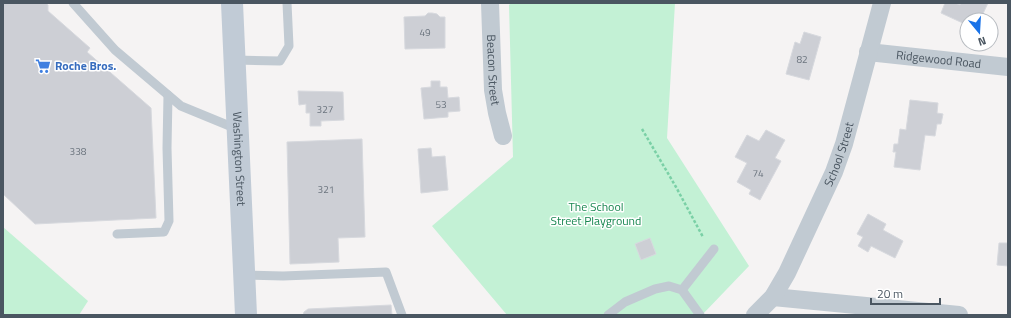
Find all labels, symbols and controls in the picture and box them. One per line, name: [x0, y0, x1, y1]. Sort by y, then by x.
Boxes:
north arrow: [959, 12, 999, 52]
house number: 49: [419, 25, 431, 40]
text: N: [976, 33, 988, 50]
street label: Beacon Street: [482, 34, 506, 108]
street label: Ridgewood Road: [895, 45, 982, 73]
house number: 82: [796, 52, 808, 67]
place label: Roche Bros.: [55, 56, 116, 75]
supermarket icon: Roche Bros.: [34, 57, 52, 75]
house number: 53: [435, 97, 447, 112]
house number: 327: [317, 102, 333, 117]
street label: Washington Street: [228, 111, 251, 207]
street label: School Street: [818, 119, 859, 190]
house number: 338: [70, 144, 87, 159]
house number: 74: [752, 166, 764, 181]
house number: 321: [318, 182, 334, 197]
park label: The School Street Playground: [551, 197, 641, 230]
scale bar: [871, 280, 940, 306]
text: 20 m: [877, 284, 903, 303]

